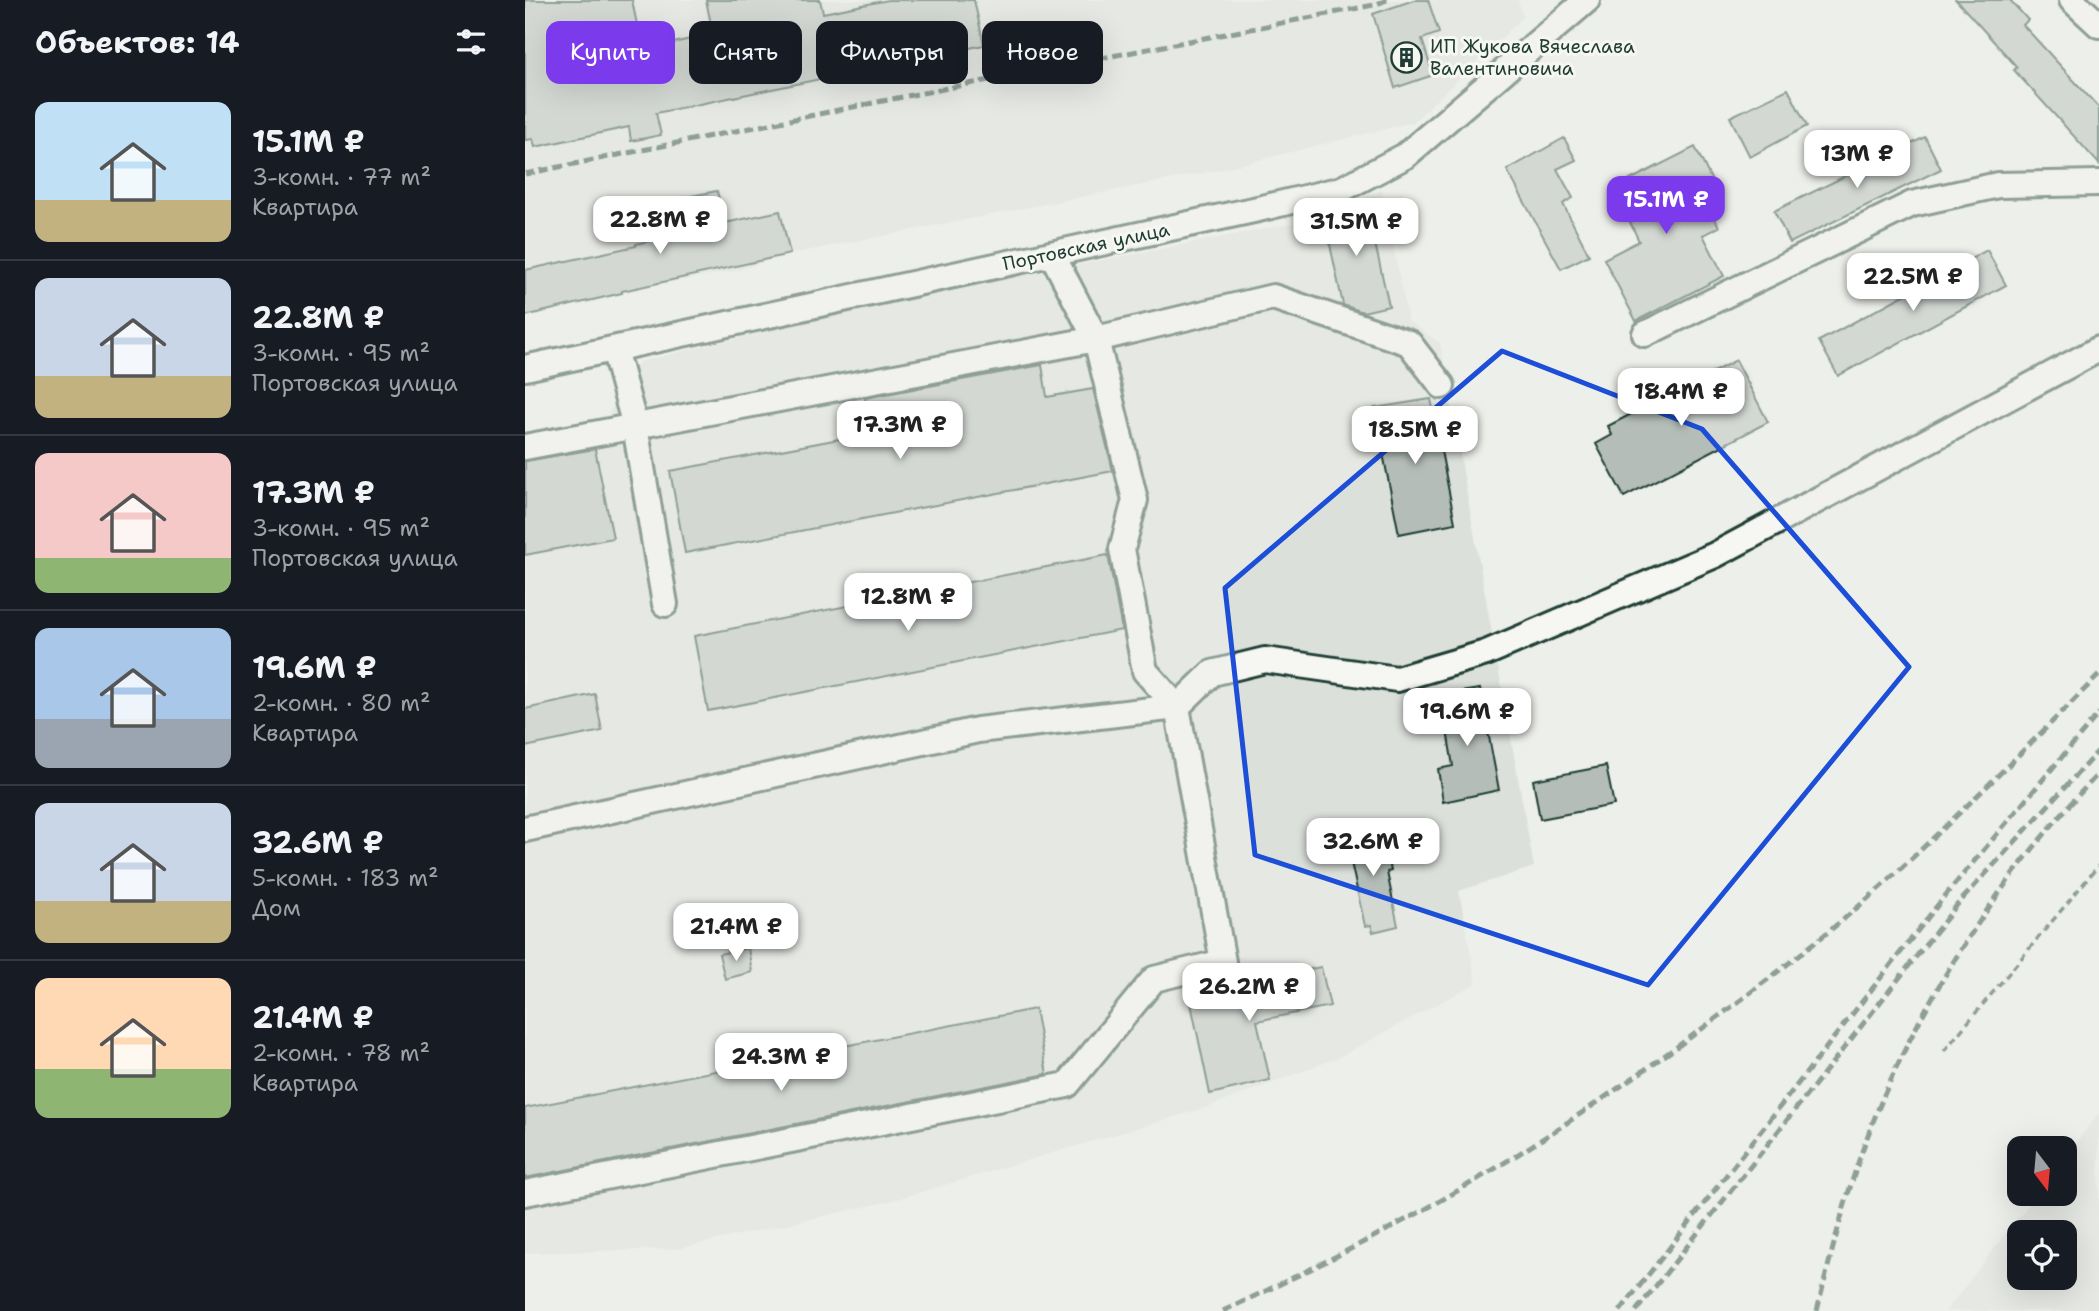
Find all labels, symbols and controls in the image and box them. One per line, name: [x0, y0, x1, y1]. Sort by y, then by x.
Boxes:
chip: Купить: [546, 21, 675, 84]
chip: Снять: [689, 21, 802, 84]
chip: Фильтры: [816, 21, 968, 84]
chip: Новое: [982, 21, 1103, 84]
text: Объектов: 14: [35, 22, 240, 63]
icon: filters: [452, 23, 490, 61]
place label: ИП Жукова Вячеслава Валентиновича: [1430, 34, 1635, 81]
building icon: ИП Жукова Вячеслава Валентиновича: [1390, 40, 1424, 74]
text: 15.1M ₽: [252, 121, 365, 162]
icon: home: [91, 130, 175, 214]
pin: 13M ₽: [1808, 130, 1906, 190]
text: 13M ₽: [1820, 138, 1894, 168]
text: 3-комн. · 77 m²: [252, 162, 431, 192]
pin: 15.1M ₽: [1601, 176, 1731, 236]
text: 15.1M ₽: [1623, 184, 1709, 214]
text: Квартира: [252, 192, 358, 222]
pin: 22.8M ₽: [595, 196, 725, 256]
pin: 31.5M ₽: [1291, 198, 1421, 258]
text: 22.8M ₽: [609, 204, 711, 234]
text: 31.5M ₽: [1309, 206, 1403, 236]
street label: Портовская улица: [1000, 217, 1172, 276]
pin: 22.5M ₽: [1848, 254, 1978, 313]
text: 22.5M ₽: [1863, 261, 1963, 291]
text: 22.8M ₽: [252, 297, 385, 338]
icon: home: [91, 306, 175, 390]
text: 3-комн. · 95 m²: [252, 338, 430, 368]
text: Портовская улица: [252, 368, 458, 398]
pin: 18.4M ₽: [1616, 368, 1746, 428]
text: 18.4M ₽: [1634, 376, 1728, 406]
pin: 17.3M ₽: [835, 402, 965, 461]
pin: 18.5M ₽: [1350, 406, 1480, 466]
text: 17.3M ₽: [853, 409, 947, 439]
text: 18.5M ₽: [1368, 414, 1462, 444]
text: 17.3M ₽: [252, 472, 375, 513]
icon: home: [91, 481, 175, 565]
text: 3-комн. · 95 m²: [252, 513, 430, 543]
text: Портовская улица: [252, 543, 458, 573]
pin: 12.8M ₽: [843, 574, 973, 633]
text: 12.8M ₽: [860, 581, 956, 611]
text: 19.6M ₽: [252, 647, 377, 688]
icon: home: [91, 656, 175, 740]
text: 2-комн. · 80 m²: [252, 688, 431, 718]
pin: 19.6M ₽: [1402, 688, 1532, 748]
text: 19.6M ₽: [1419, 696, 1515, 726]
text: Квартира: [252, 718, 358, 748]
pin: 32.6M ₽: [1308, 818, 1438, 878]
text: 32.6M ₽: [252, 822, 384, 863]
text: 32.6M ₽: [1323, 826, 1424, 856]
icon: home: [91, 831, 175, 915]
text: 5-комн. · 183 m²: [252, 863, 439, 893]
text: Дом: [252, 893, 301, 923]
pin: 21.4M ₽: [671, 904, 801, 963]
text: 21.4M ₽: [689, 911, 783, 941]
pin: 26.2M ₽: [1184, 964, 1314, 1023]
text: 26.2M ₽: [1198, 971, 1300, 1001]
text: 21.4M ₽: [252, 997, 374, 1038]
icon: home: [91, 1006, 175, 1090]
pin: 24.3M ₽: [716, 1034, 846, 1093]
text: 2-комн. · 78 m²: [252, 1038, 430, 1068]
text: 24.3M ₽: [731, 1041, 831, 1071]
text: Квартира: [252, 1068, 358, 1098]
north arrow: [2007, 1136, 2077, 1206]
map controls: [2007, 1136, 2077, 1290]
button: locate: [2007, 1220, 2077, 1290]

